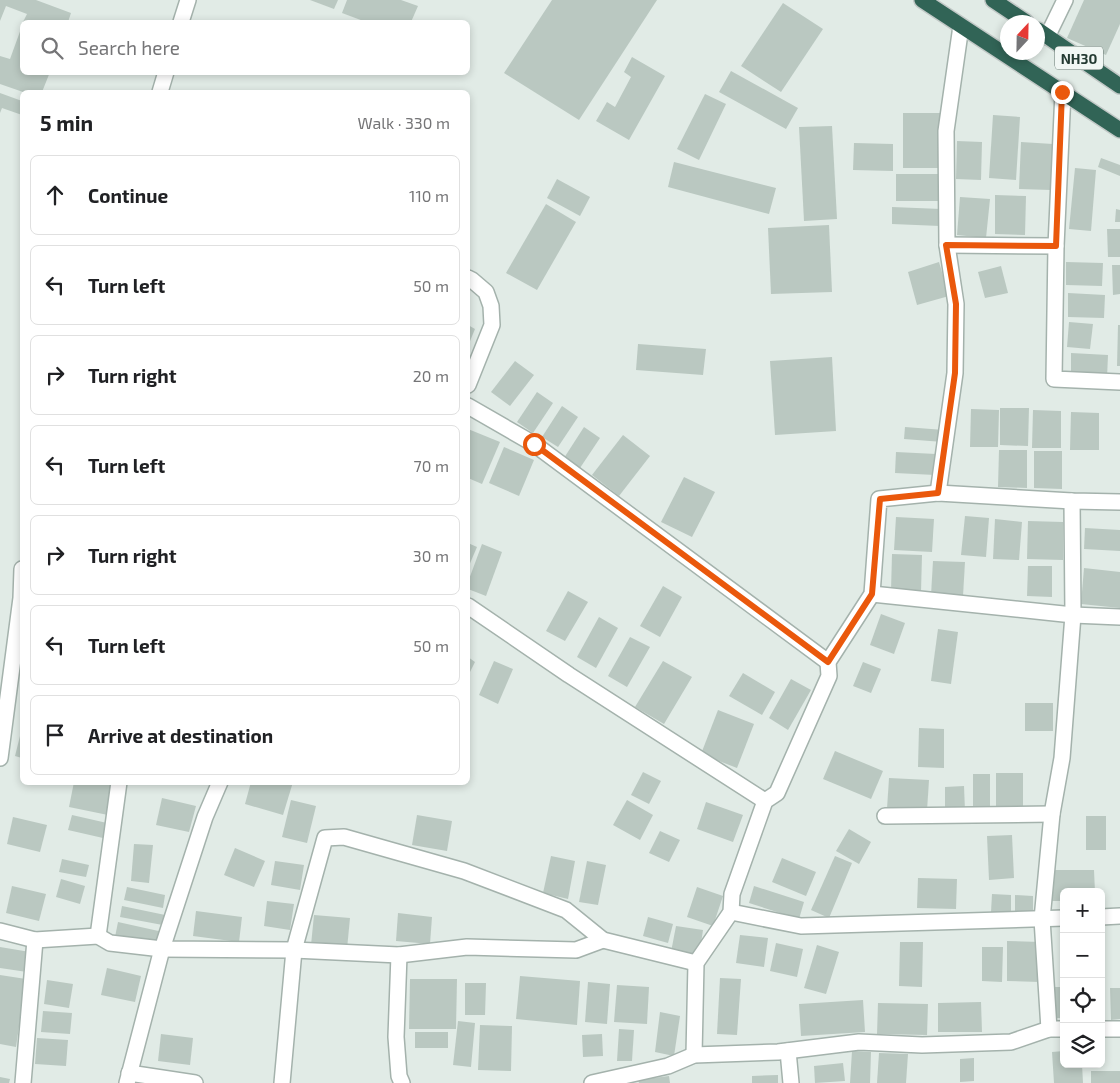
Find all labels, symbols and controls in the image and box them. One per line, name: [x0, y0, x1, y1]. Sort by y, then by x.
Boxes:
north arrow: [1000, 15, 1045, 60]
search box: [20, 20, 470, 75]
icon: search: [38, 34, 66, 62]
text: Search here: [78, 36, 180, 59]
road number: NH30: [1055, 46, 1103, 70]
route end: [1051, 81, 1074, 104]
text: 5 min: [40, 110, 93, 135]
text: Walk · 330 m: [358, 113, 450, 132]
icon: ahead: [41, 181, 69, 209]
text: Continue: [88, 184, 168, 207]
text: 110 m: [409, 186, 449, 205]
icon: left: [41, 271, 69, 299]
text: Turn left: [88, 274, 165, 297]
text: 50 m: [413, 276, 449, 295]
icon: right: [41, 361, 69, 389]
text: Turn right: [88, 364, 176, 387]
text: 20 m: [413, 366, 449, 385]
route start: [523, 433, 546, 456]
icon: left: [41, 451, 69, 479]
text: Turn left: [88, 454, 165, 477]
text: 70 m: [414, 456, 449, 475]
icon: right: [41, 541, 69, 569]
text: Turn right: [88, 544, 176, 567]
text: 30 m: [413, 546, 449, 565]
icon: left: [41, 631, 69, 659]
text: Turn left: [88, 634, 165, 657]
text: 50 m: [413, 636, 449, 655]
icon: arrive: [41, 721, 69, 749]
text: Arrive at destination: [88, 724, 273, 747]
map controls: [1060, 888, 1105, 1068]
button: +: [1060, 888, 1105, 933]
button: −: [1060, 933, 1105, 978]
button: locate: [1060, 978, 1105, 1023]
button: layers: [1060, 1023, 1105, 1068]

